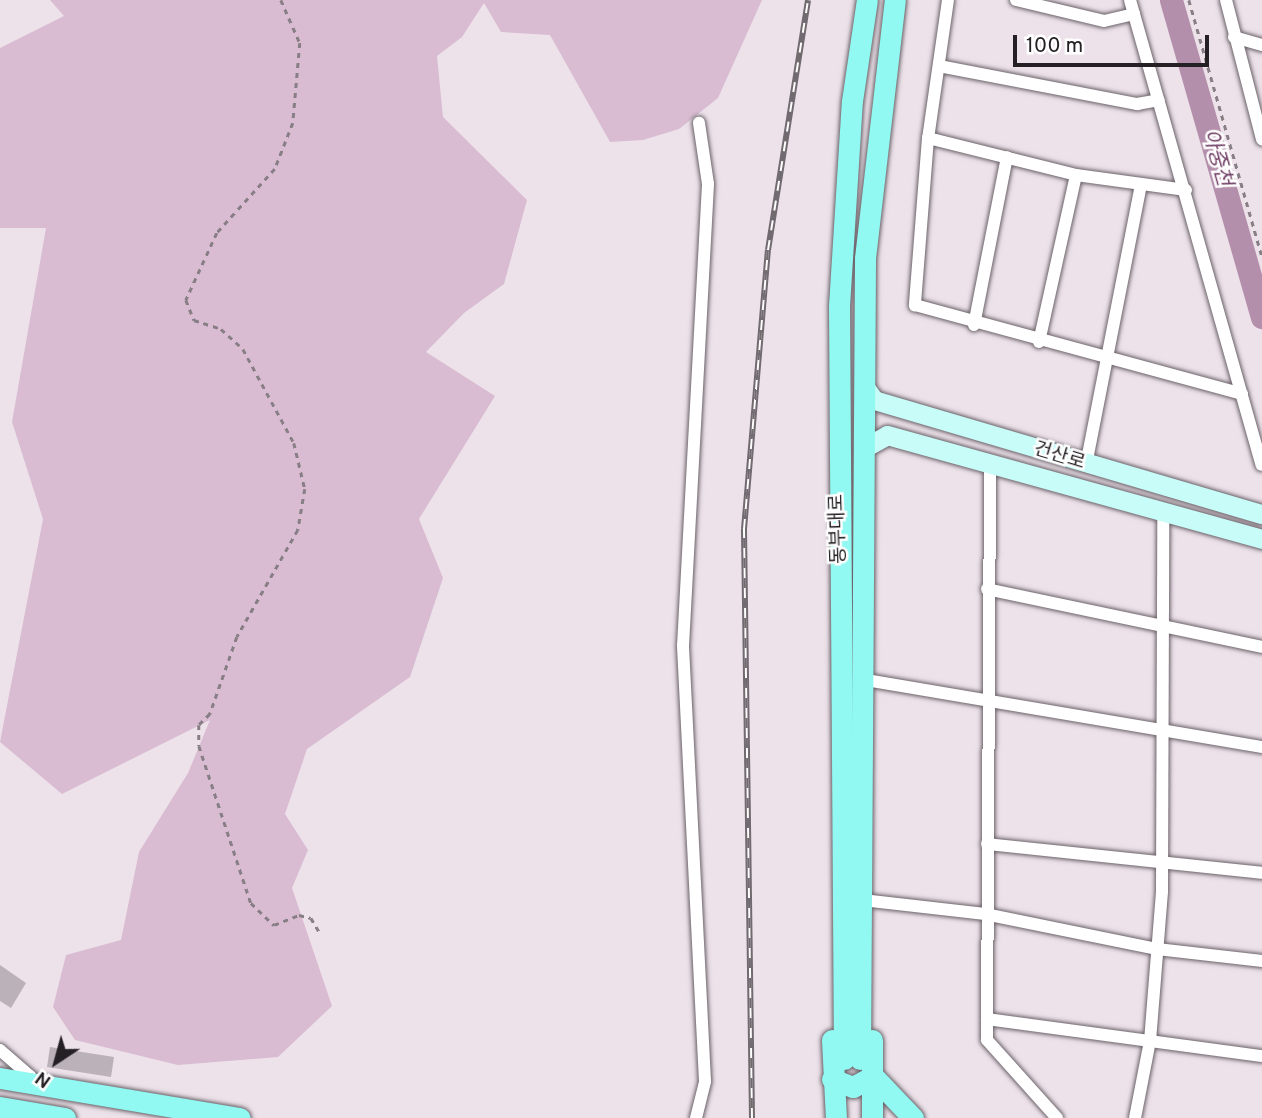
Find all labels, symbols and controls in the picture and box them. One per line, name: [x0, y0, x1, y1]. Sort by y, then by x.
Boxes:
scale bar: [1017, 21, 1213, 65]
text: 100 m: [1026, 33, 1083, 60]
water label: 아중천: [1196, 127, 1236, 189]
street label: 건산로: [1031, 438, 1087, 476]
street label: 동부대로: [826, 494, 852, 564]
north arrow: [21, 1027, 91, 1097]
text: N: [31, 1065, 56, 1093]

